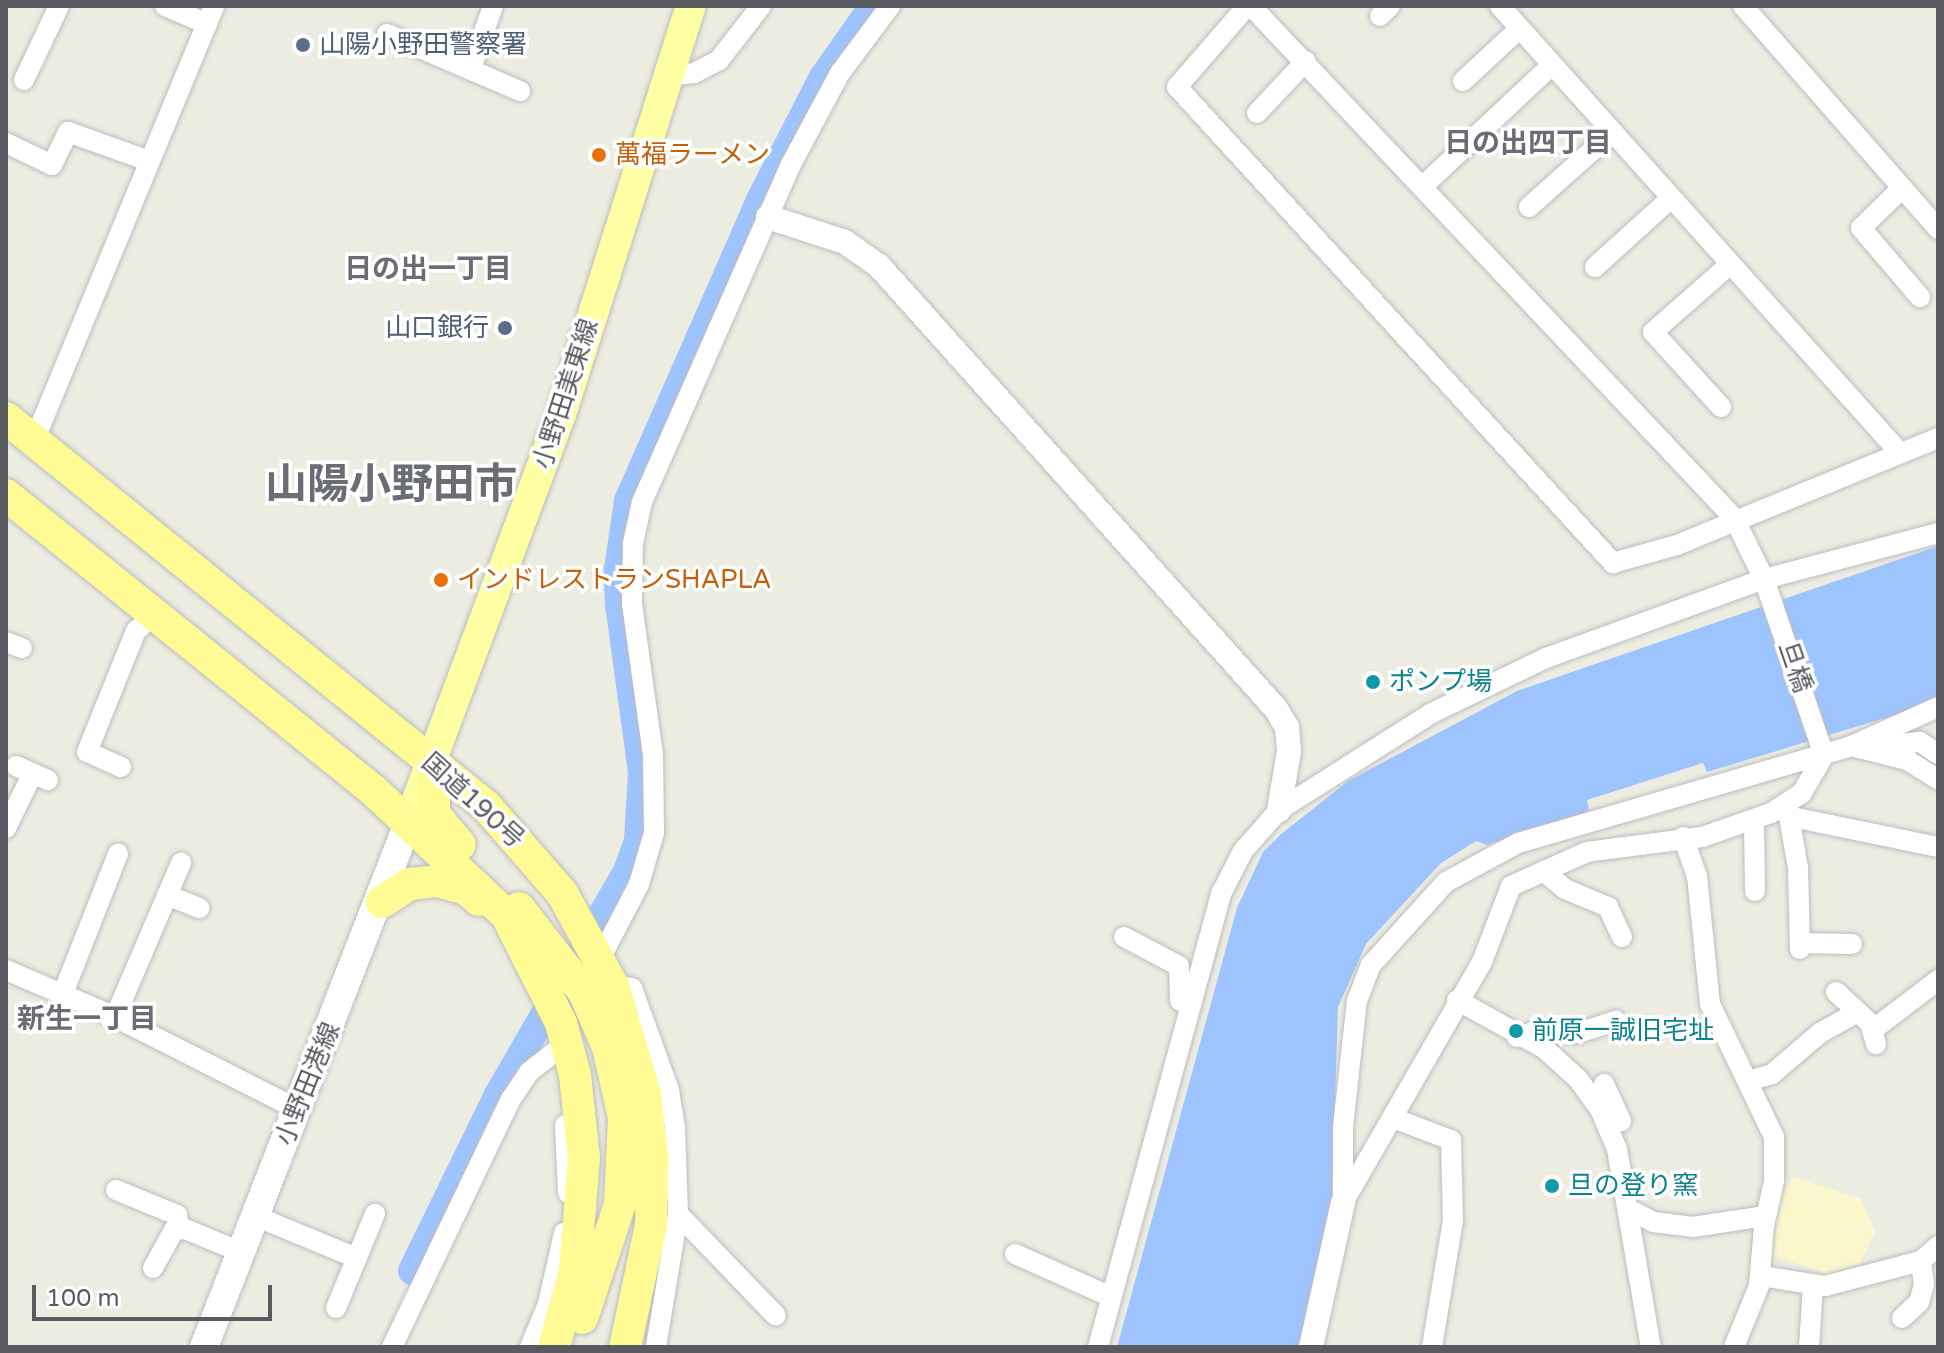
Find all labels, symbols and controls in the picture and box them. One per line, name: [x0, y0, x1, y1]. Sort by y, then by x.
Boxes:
place label: 山陽小野田警察署: [319, 29, 527, 61]
marker: 山陽小野田警察署: [294, 36, 312, 54]
district label: 日の出四丁目: [1444, 126, 1612, 160]
place label: 萬福ラーメン: [615, 139, 771, 171]
marker: 萬福ラーメン: [590, 146, 608, 164]
district label: 日の出一丁目: [344, 252, 512, 286]
place label: 山口銀行: [385, 312, 489, 344]
street label: 小野田美東線: [527, 315, 605, 473]
marker: 山口銀行: [496, 319, 514, 337]
district label: 山陽小野田市: [265, 460, 517, 510]
place label: インドレストランSHAPLA: [457, 564, 771, 596]
marker: インドレストランSHAPLA: [432, 571, 450, 589]
street label: 旦橋: [1772, 637, 1818, 697]
place label: ポンプ場: [1389, 666, 1493, 698]
marker: ポンプ場: [1364, 673, 1382, 691]
street label: 国道190号: [415, 747, 531, 855]
district label: 新生一丁目: [17, 1002, 157, 1036]
place label: 前原一誠旧宅址: [1532, 1015, 1714, 1047]
street label: 小野田港線: [269, 1018, 347, 1150]
marker: 前原一誠旧宅址: [1507, 1022, 1525, 1040]
place label: 旦の登り窯: [1568, 1170, 1698, 1202]
marker: 旦の登り窯: [1543, 1177, 1561, 1195]
scale bar: [36, 1269, 276, 1319]
text: 100 m: [46, 1284, 120, 1313]

